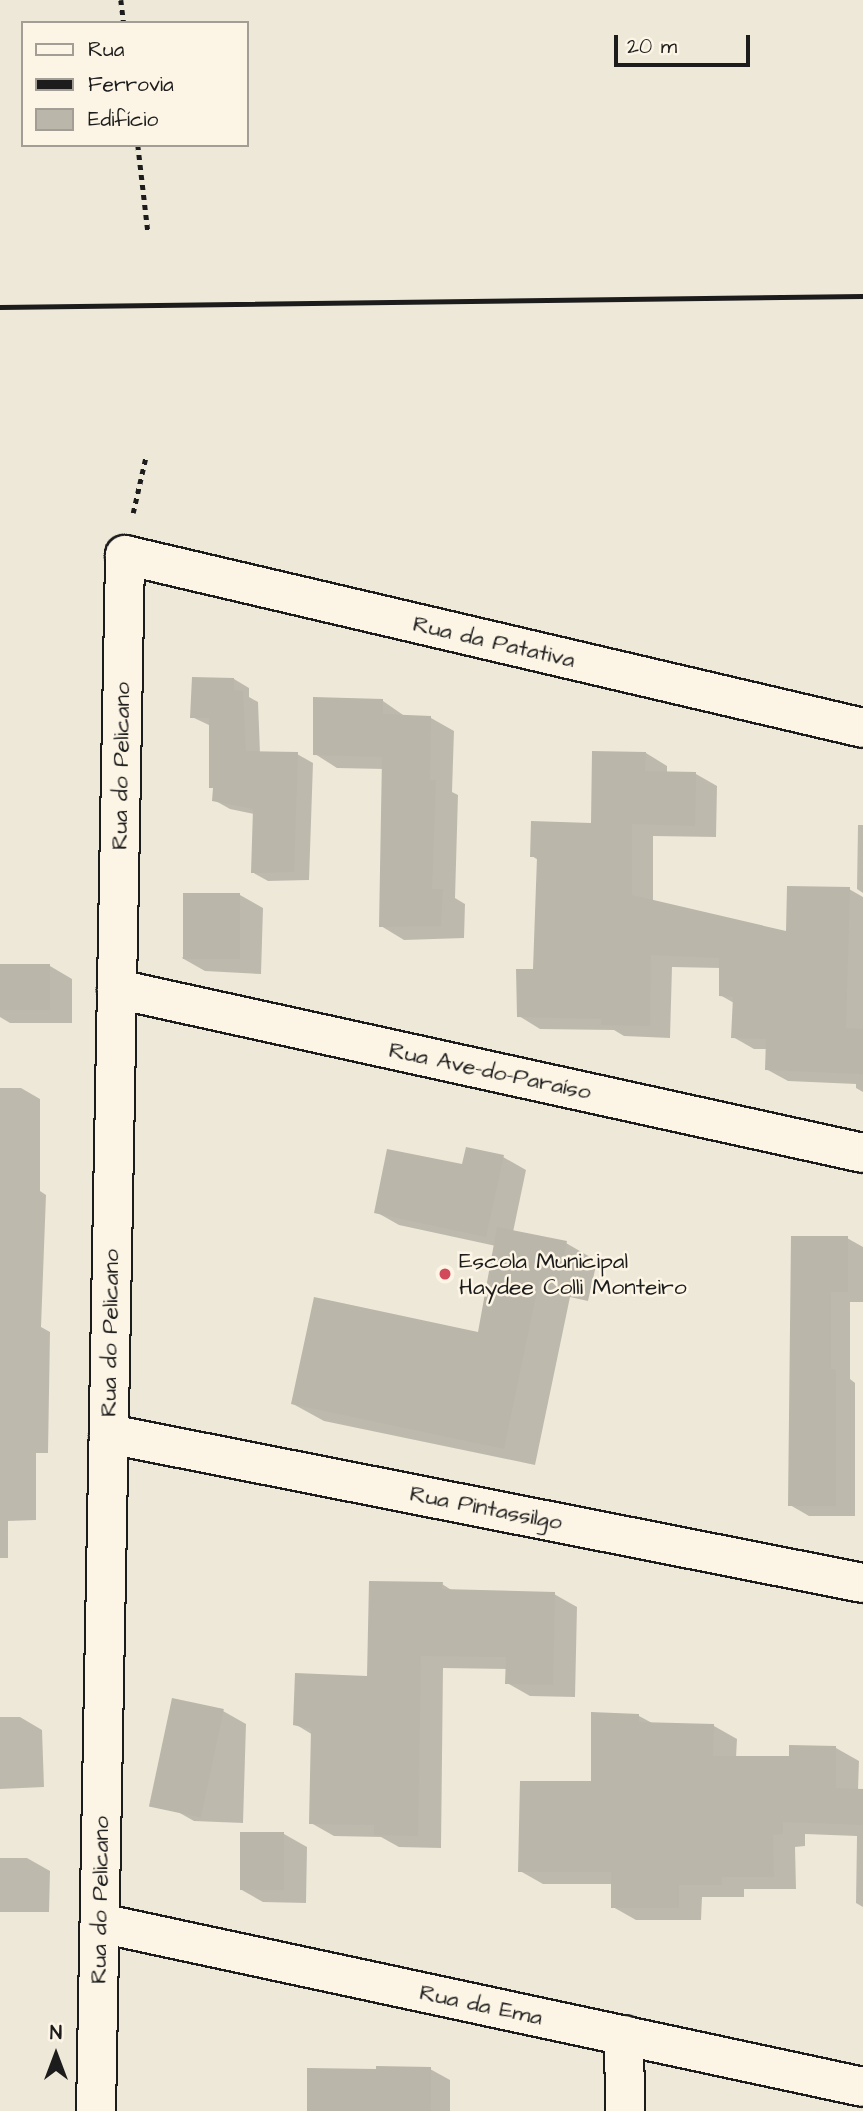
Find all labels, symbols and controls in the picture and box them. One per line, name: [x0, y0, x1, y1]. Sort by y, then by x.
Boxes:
legend: [21, 21, 248, 147]
scale bar: [618, 21, 754, 65]
text: 20 m: [627, 32, 677, 61]
text: Rua: [88, 35, 124, 64]
text: Ferrovia: [88, 70, 174, 99]
text: Edifício: [88, 105, 158, 134]
street label: Rua da Patativa: [410, 610, 578, 674]
street label: Rua do Pelicano: [106, 682, 136, 850]
street label: Rua Ave-do-Paraíso: [386, 1036, 594, 1106]
place label: Escola Municipal Haydee Colli Monteiro: [459, 1247, 687, 1301]
street label: Rua do Pelicano: [95, 1249, 125, 1417]
marker: Escola Municipal Haydee Colli Monteiro: [437, 1266, 453, 1282]
street label: Rua Pintassilgo: [407, 1480, 565, 1536]
street label: Rua do Pelicano: [85, 1816, 115, 1984]
street label: Rua da Ema: [417, 1979, 545, 2031]
north arrow: [21, 2020, 91, 2090]
text: N: [50, 2020, 62, 2047]

